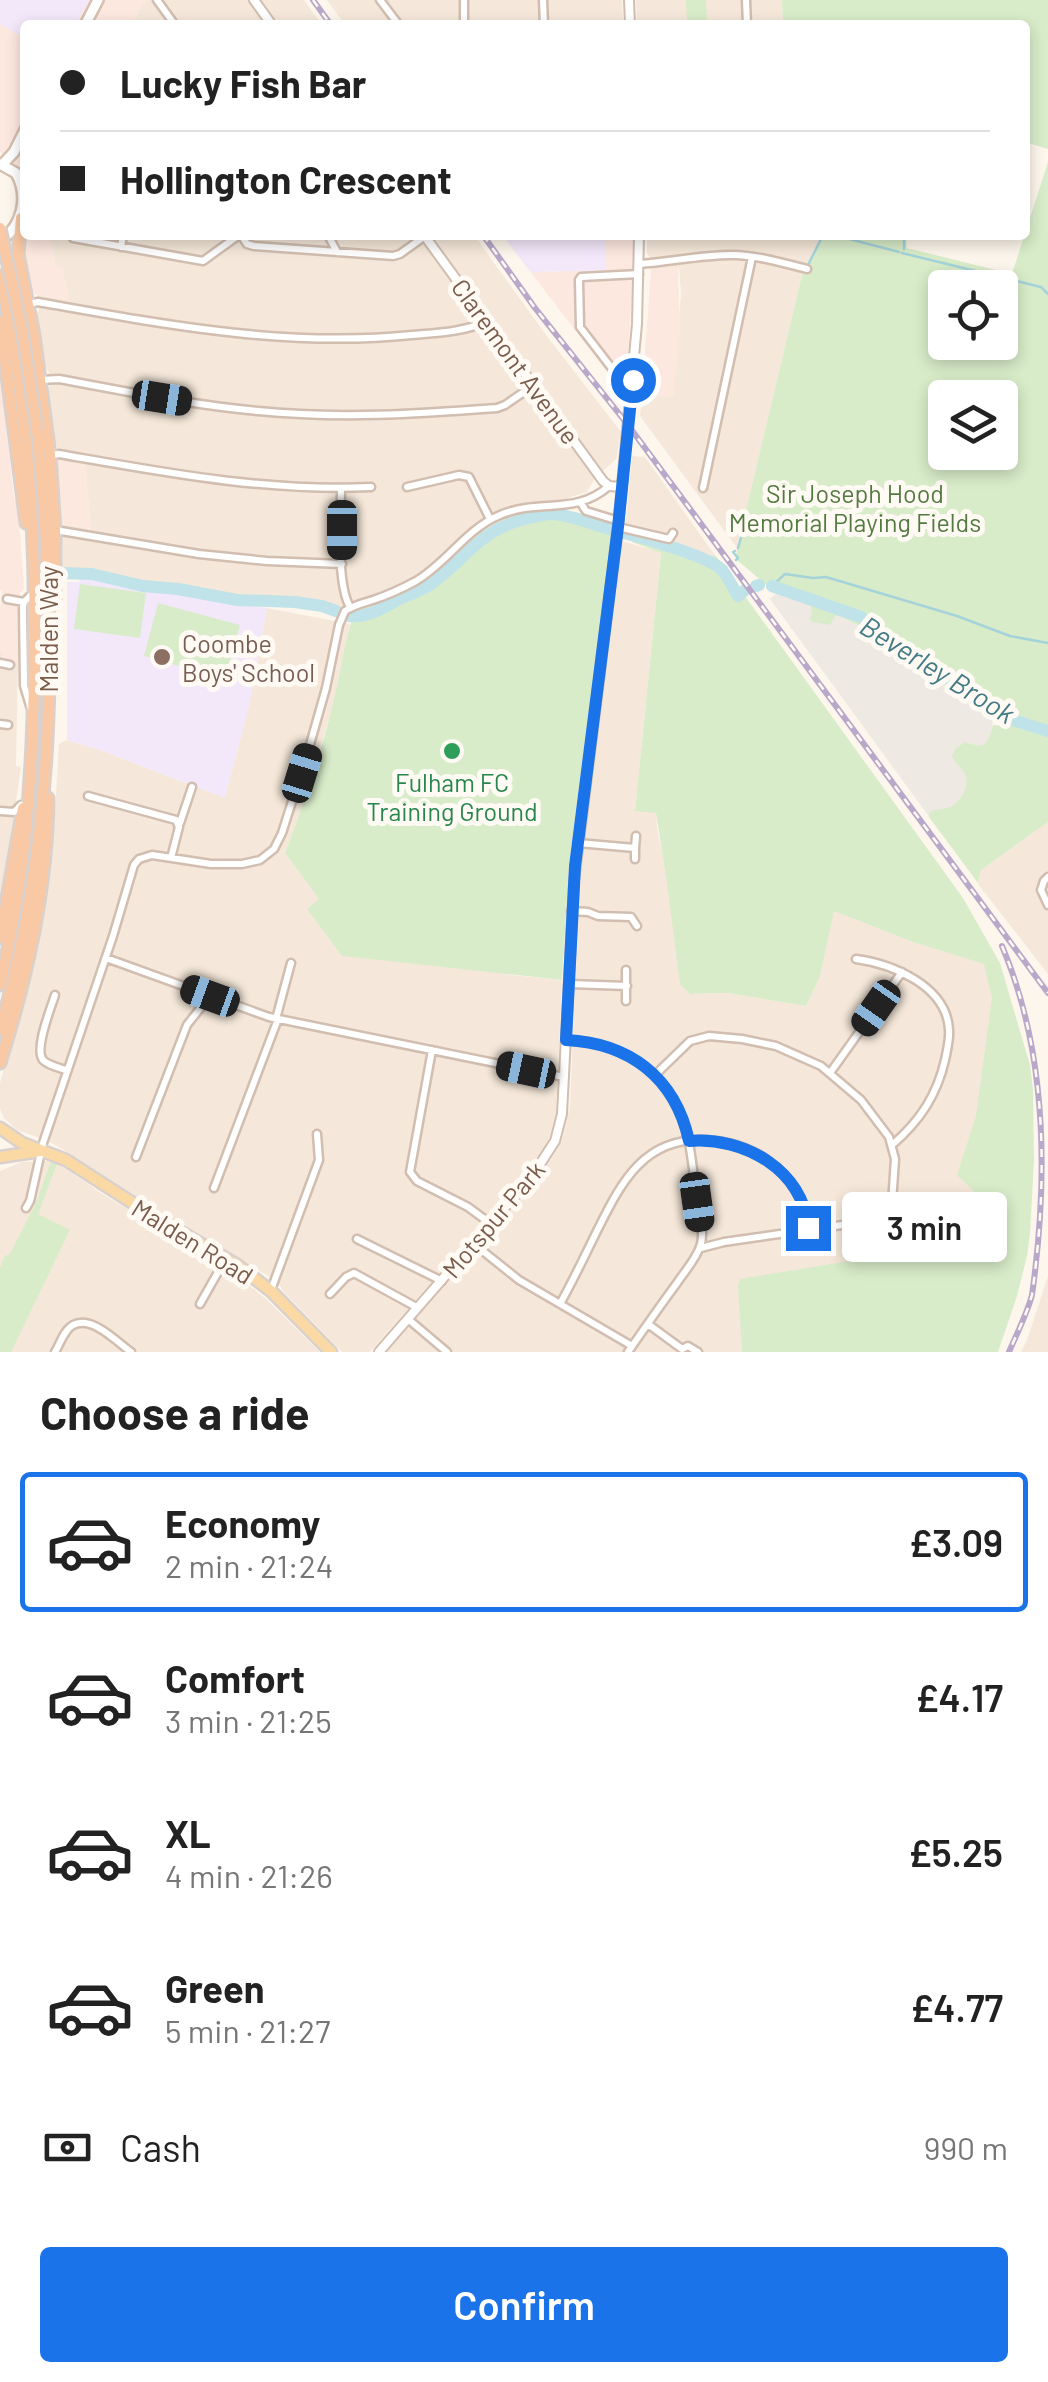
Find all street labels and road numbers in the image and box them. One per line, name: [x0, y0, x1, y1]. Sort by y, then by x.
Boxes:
street label: Claremont Avenue: [446, 272, 586, 450]
street label: Malden Way: [33, 566, 63, 692]
street label: Motspur Park: [436, 1155, 550, 1283]
street label: Malden Road: [127, 1192, 259, 1290]

